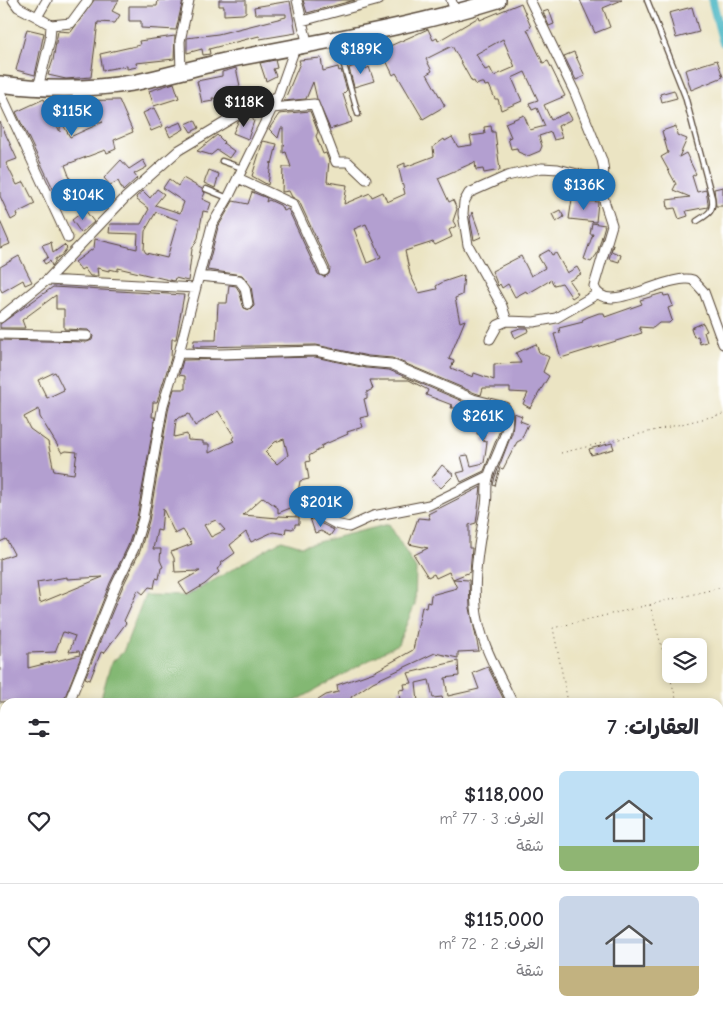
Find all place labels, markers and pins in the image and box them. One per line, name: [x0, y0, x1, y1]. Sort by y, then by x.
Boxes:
pin: $189K: [326, 32, 396, 75]
pin: $118K: [209, 86, 279, 128]
pin: $115K: [37, 94, 107, 137]
pin: $136K: [549, 168, 619, 211]
pin: $104K: [48, 178, 118, 221]
pin: $261K: [448, 400, 518, 442]
pin: $201K: [286, 486, 356, 528]

